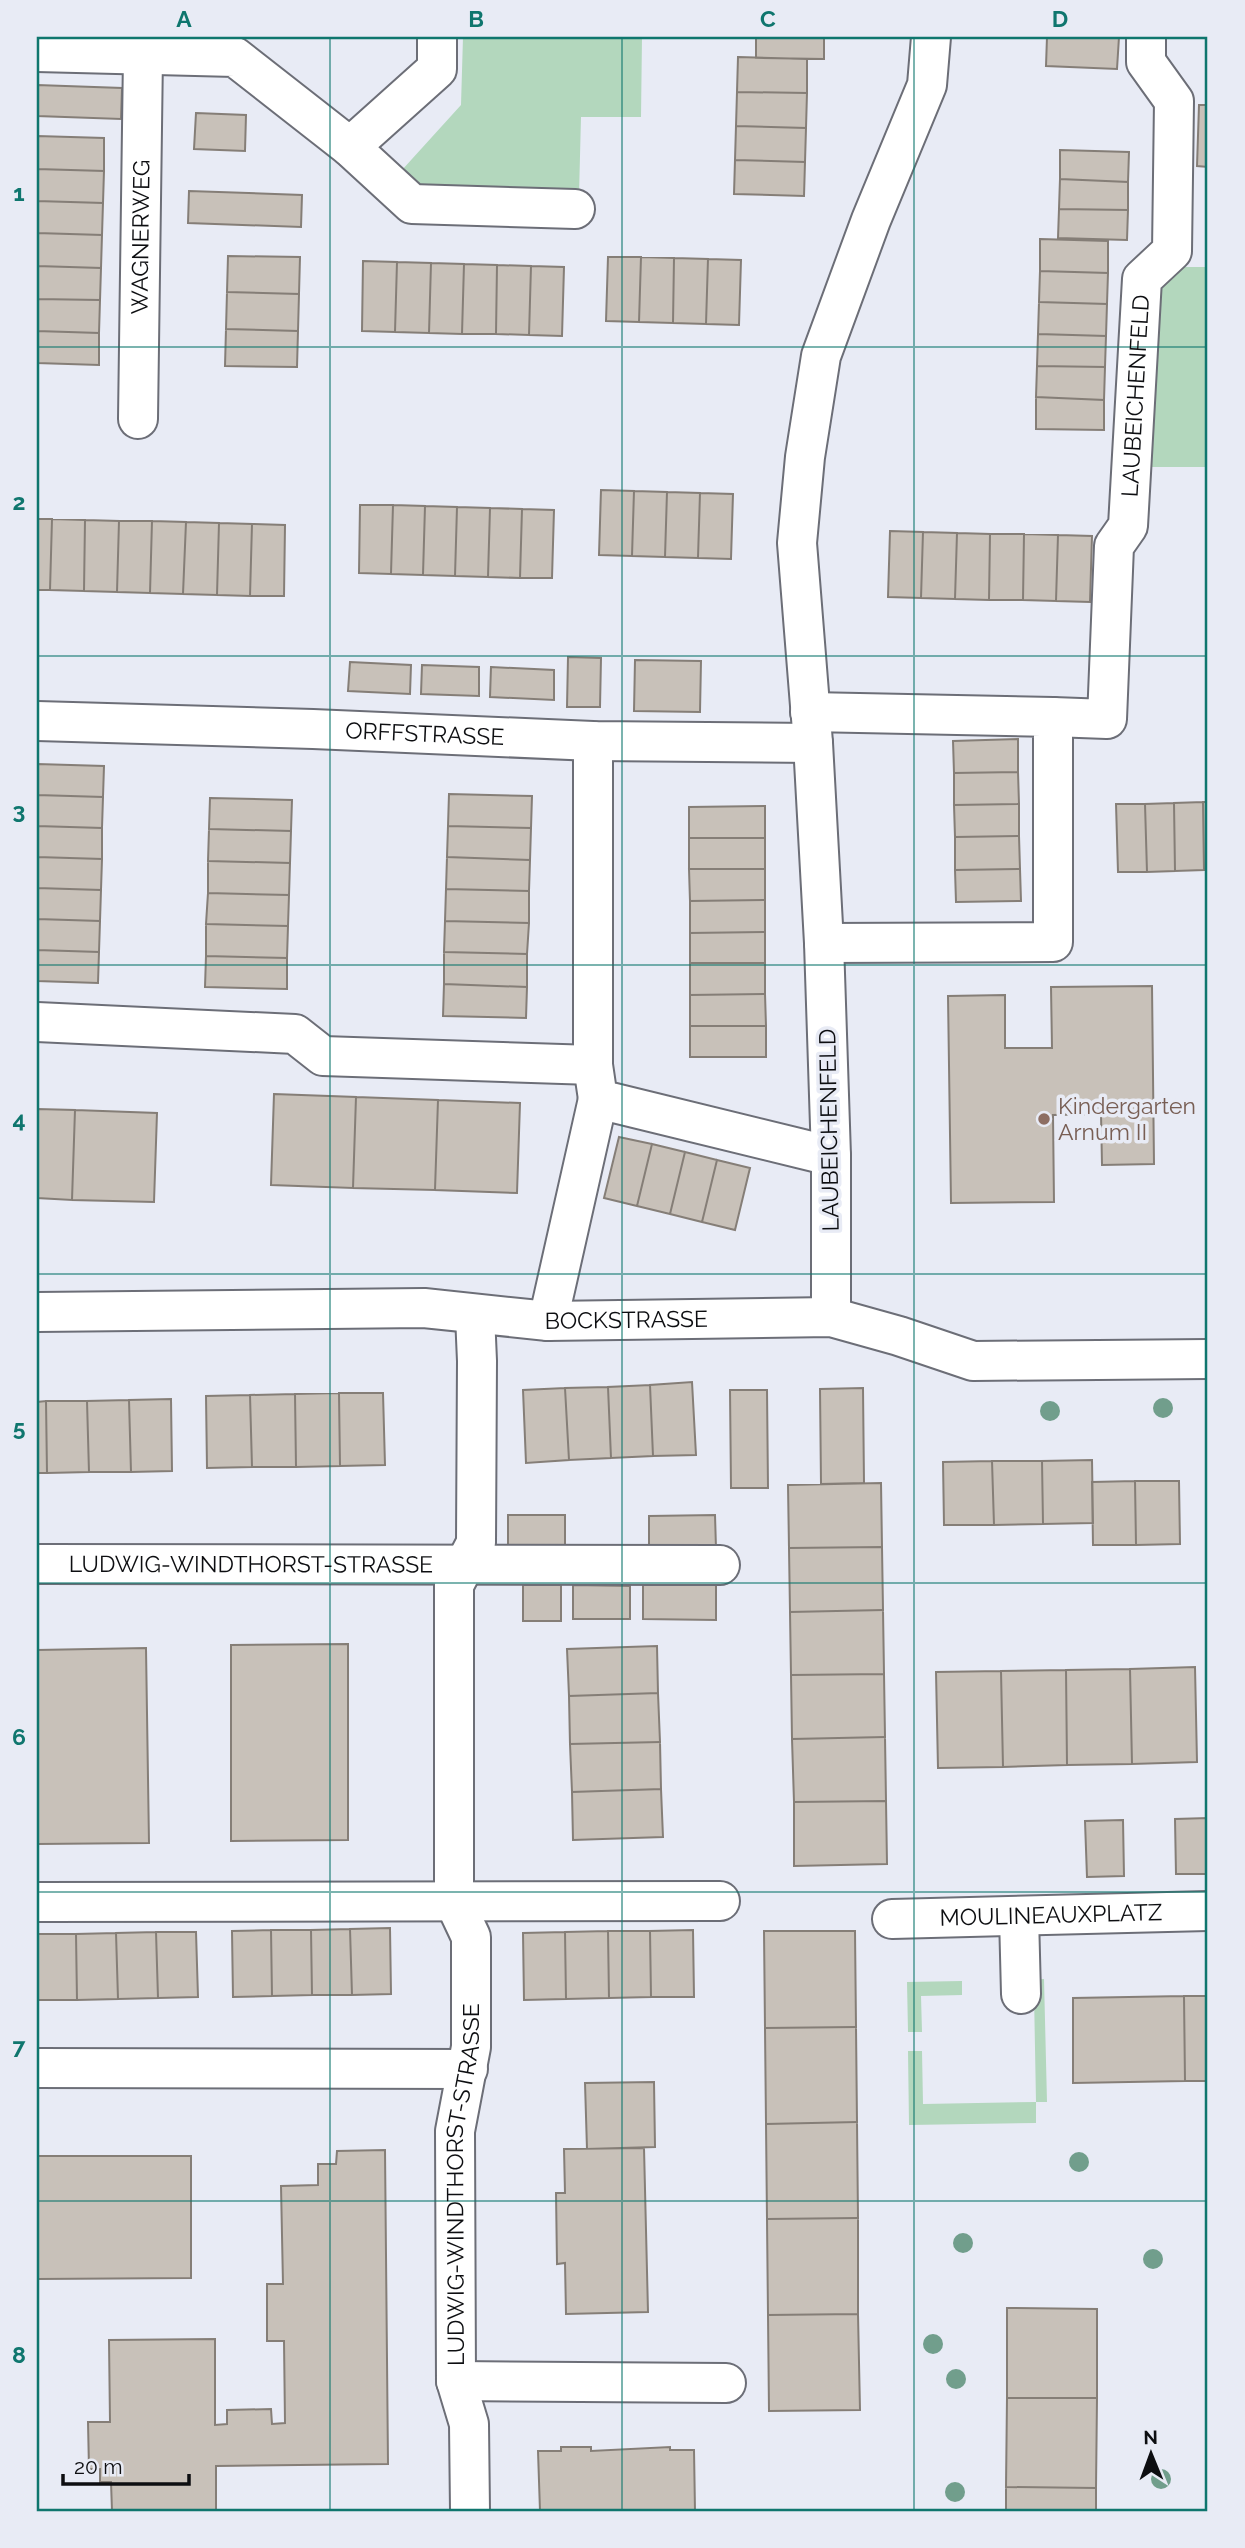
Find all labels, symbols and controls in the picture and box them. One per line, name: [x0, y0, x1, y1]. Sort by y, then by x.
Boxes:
text: A: [176, 5, 192, 32]
text: B: [468, 5, 484, 32]
text: C: [760, 5, 776, 32]
text: D: [1052, 5, 1068, 32]
street label: WAGNERWEG: [125, 159, 155, 315]
text: 1: [13, 179, 25, 206]
street label: LAUBEICHENFELD: [1116, 294, 1154, 498]
text: 2: [13, 488, 25, 515]
street label: ORFFSTRASSE: [345, 716, 505, 750]
text: 3: [13, 797, 25, 824]
street label: LAUBEICHENFELD: [813, 1028, 844, 1232]
place label: Kindergarten Arnum II: [1058, 1092, 1196, 1145]
text: 4: [12, 1106, 26, 1133]
marker: Kindergarten Arnum II: [1036, 1111, 1052, 1127]
street label: BOCKSTRASSE: [544, 1305, 708, 1334]
text: 5: [13, 1414, 26, 1441]
street label: LUDWIG-WINDTHORST-STRASSE: [69, 1550, 433, 1578]
text: 6: [12, 1723, 26, 1750]
street label: MOULINEAUXPLATZ: [939, 1898, 1163, 1931]
street label: LUDWIG-WINDTHORST-STRASSE: [441, 2003, 484, 2366]
text: 7: [13, 2032, 26, 2059]
text: 8: [12, 2341, 26, 2368]
north arrow: [1116, 2418, 1186, 2488]
text: N: [1143, 2426, 1158, 2448]
scale bar: [63, 2443, 189, 2487]
text: 20 m: [74, 2454, 122, 2479]

